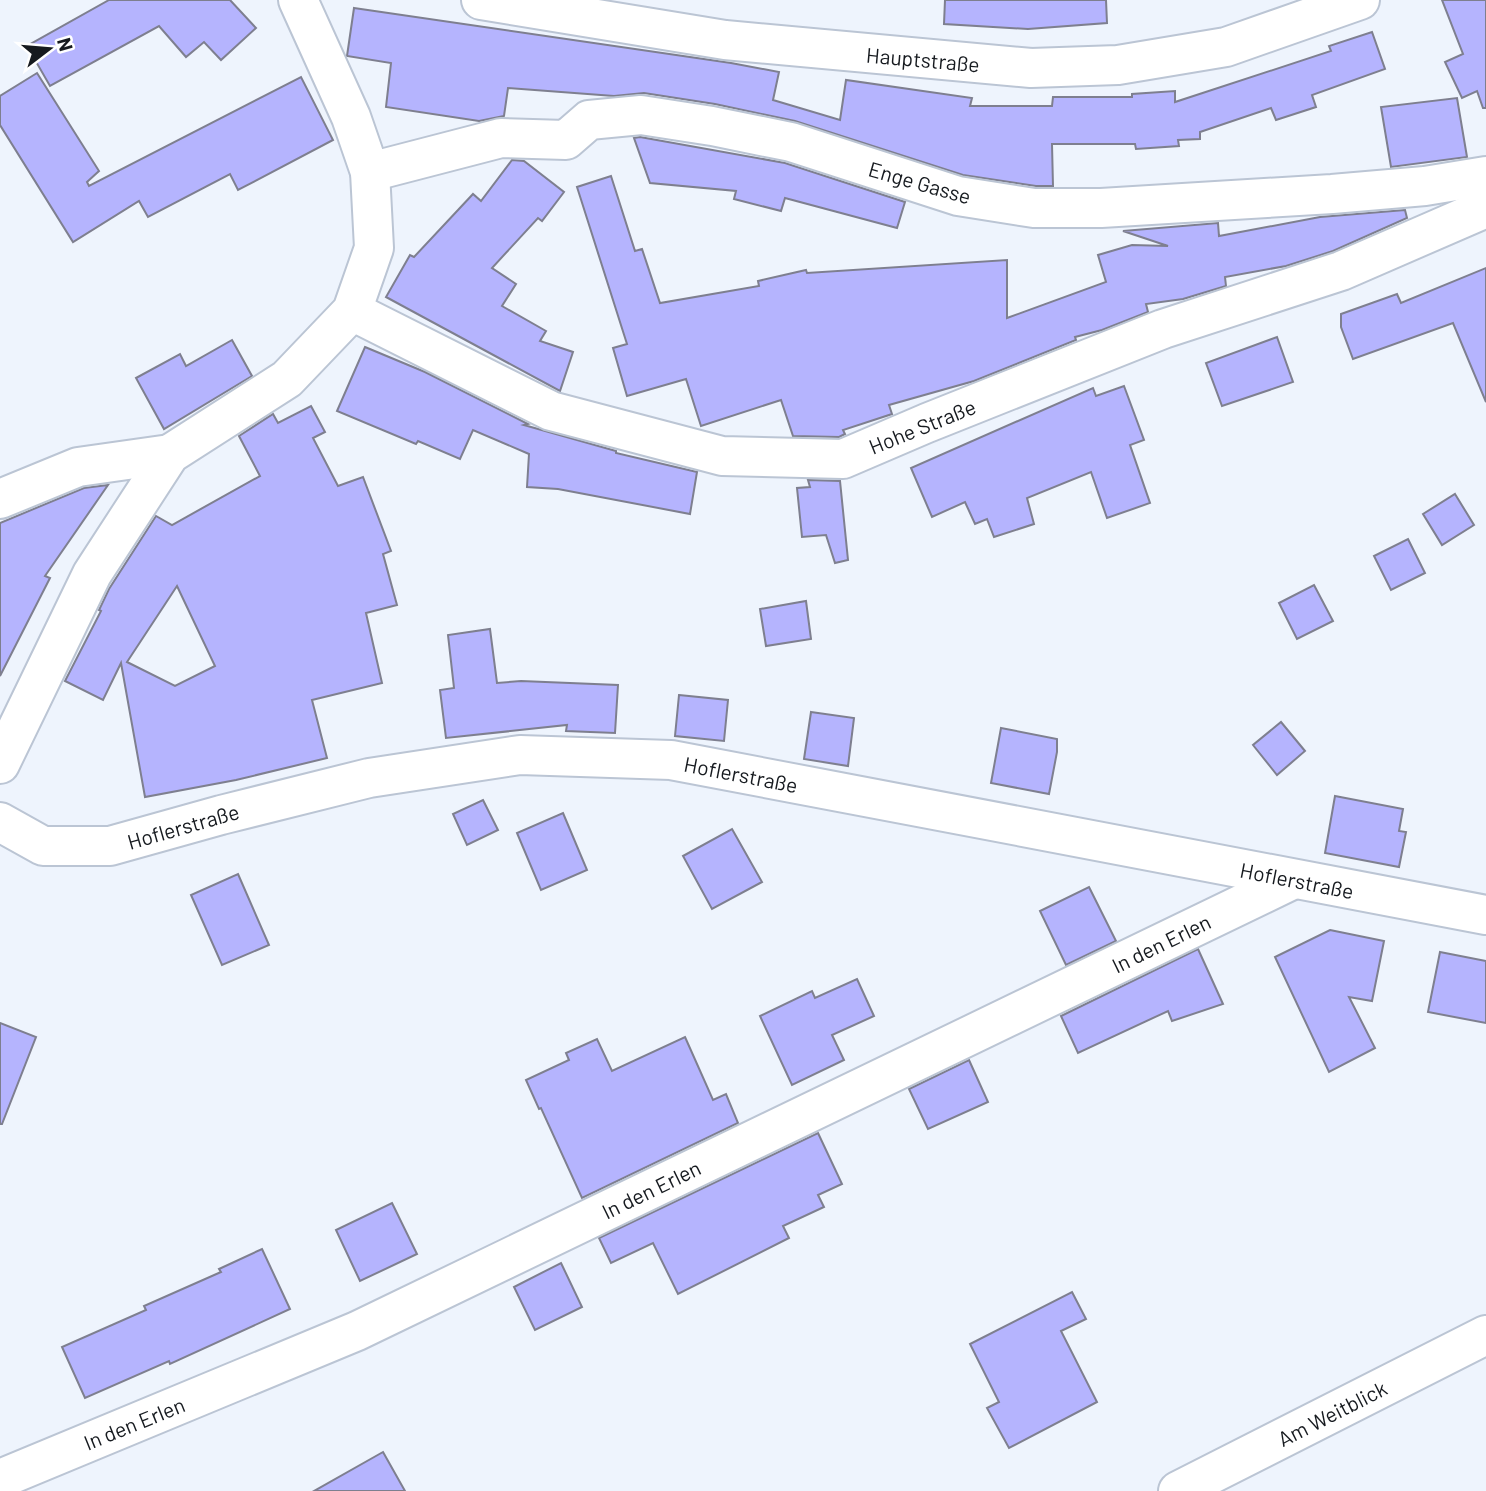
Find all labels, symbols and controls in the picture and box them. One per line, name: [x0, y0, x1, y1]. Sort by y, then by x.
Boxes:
north arrow: [14, 14, 84, 84]
text: N: [53, 35, 79, 53]
street label: Hauptstraße: [865, 42, 981, 76]
street label: Enge Gasse: [866, 155, 974, 209]
street label: Hohe Straße: [865, 393, 979, 459]
street label: Hoflerstraße: [682, 751, 800, 797]
street label: Hoflerstraße: [124, 798, 242, 854]
street label: Hoflerstraße: [1238, 857, 1356, 903]
street label: In den Erlen: [1108, 908, 1214, 978]
street label: In den Erlen: [598, 1154, 704, 1224]
street label: Am Weitblick: [1273, 1375, 1391, 1451]
street label: In den Erlen: [80, 1391, 188, 1455]

